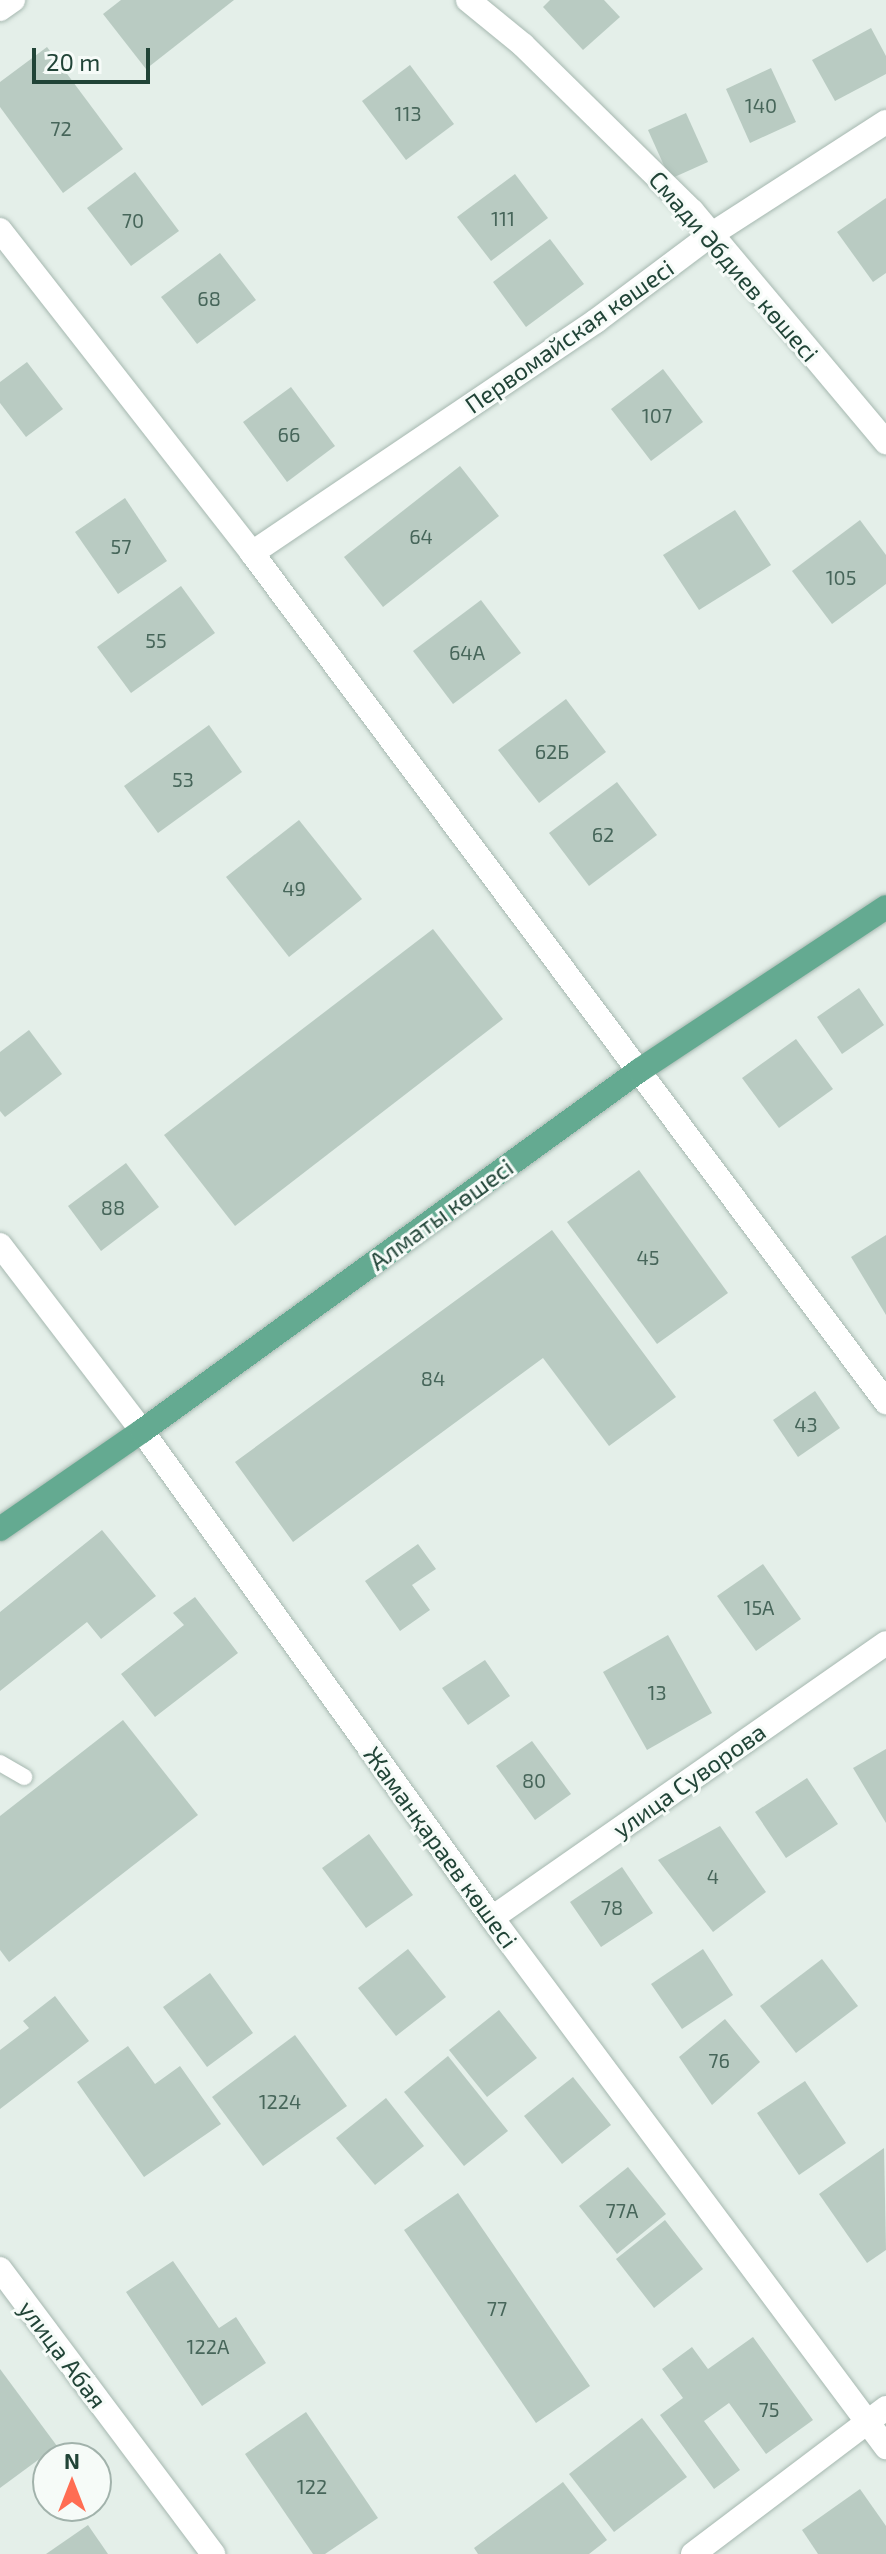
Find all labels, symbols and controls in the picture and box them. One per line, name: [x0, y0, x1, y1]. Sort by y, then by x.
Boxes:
scale bar: [36, 32, 154, 82]
text: 20 m: [46, 47, 100, 76]
house number: 140: [745, 93, 777, 117]
house number: 113: [394, 101, 422, 125]
house number: 72: [50, 116, 72, 140]
street label: Смади Әбдиев көшесі: [643, 165, 825, 367]
house number: 111: [491, 206, 515, 230]
house number: 70: [122, 208, 144, 232]
street label: Первомайская көшесі: [459, 253, 679, 419]
house number: 68: [197, 286, 221, 310]
house number: 107: [642, 403, 672, 427]
house number: 66: [278, 422, 300, 446]
house number: 64: [409, 524, 433, 548]
house number: 57: [111, 534, 131, 558]
house number: 105: [826, 565, 856, 589]
house number: 55: [145, 628, 167, 652]
house number: 64А: [449, 640, 485, 664]
house number: 62Б: [535, 739, 569, 763]
house number: 53: [172, 767, 194, 791]
house number: 62: [592, 822, 614, 846]
house number: 49: [282, 876, 306, 900]
street label: Алматы көшесі: [364, 1152, 518, 1276]
house number: 88: [101, 1195, 125, 1219]
house number: 45: [636, 1245, 660, 1269]
house number: 84: [421, 1366, 445, 1390]
house number: 43: [794, 1412, 818, 1436]
house number: 15А: [743, 1595, 775, 1619]
house number: 13: [647, 1680, 667, 1704]
street label: улица Суворова: [607, 1717, 771, 1843]
street label: Жаманқараев көшесі: [358, 1741, 524, 1953]
house number: 80: [522, 1768, 546, 1792]
house number: 4: [707, 1864, 719, 1888]
house number: 78: [601, 1895, 623, 1919]
house number: 76: [708, 2048, 730, 2072]
house number: 1224: [259, 2089, 301, 2113]
house number: 77А: [606, 2198, 638, 2222]
street label: улица Абая: [13, 2294, 113, 2414]
house number: 77: [487, 2296, 507, 2320]
house number: 122А: [187, 2334, 229, 2358]
house number: 75: [759, 2397, 779, 2421]
north arrow: [32, 2442, 112, 2522]
text: N: [64, 2447, 80, 2473]
house number: 122: [297, 2474, 327, 2498]

